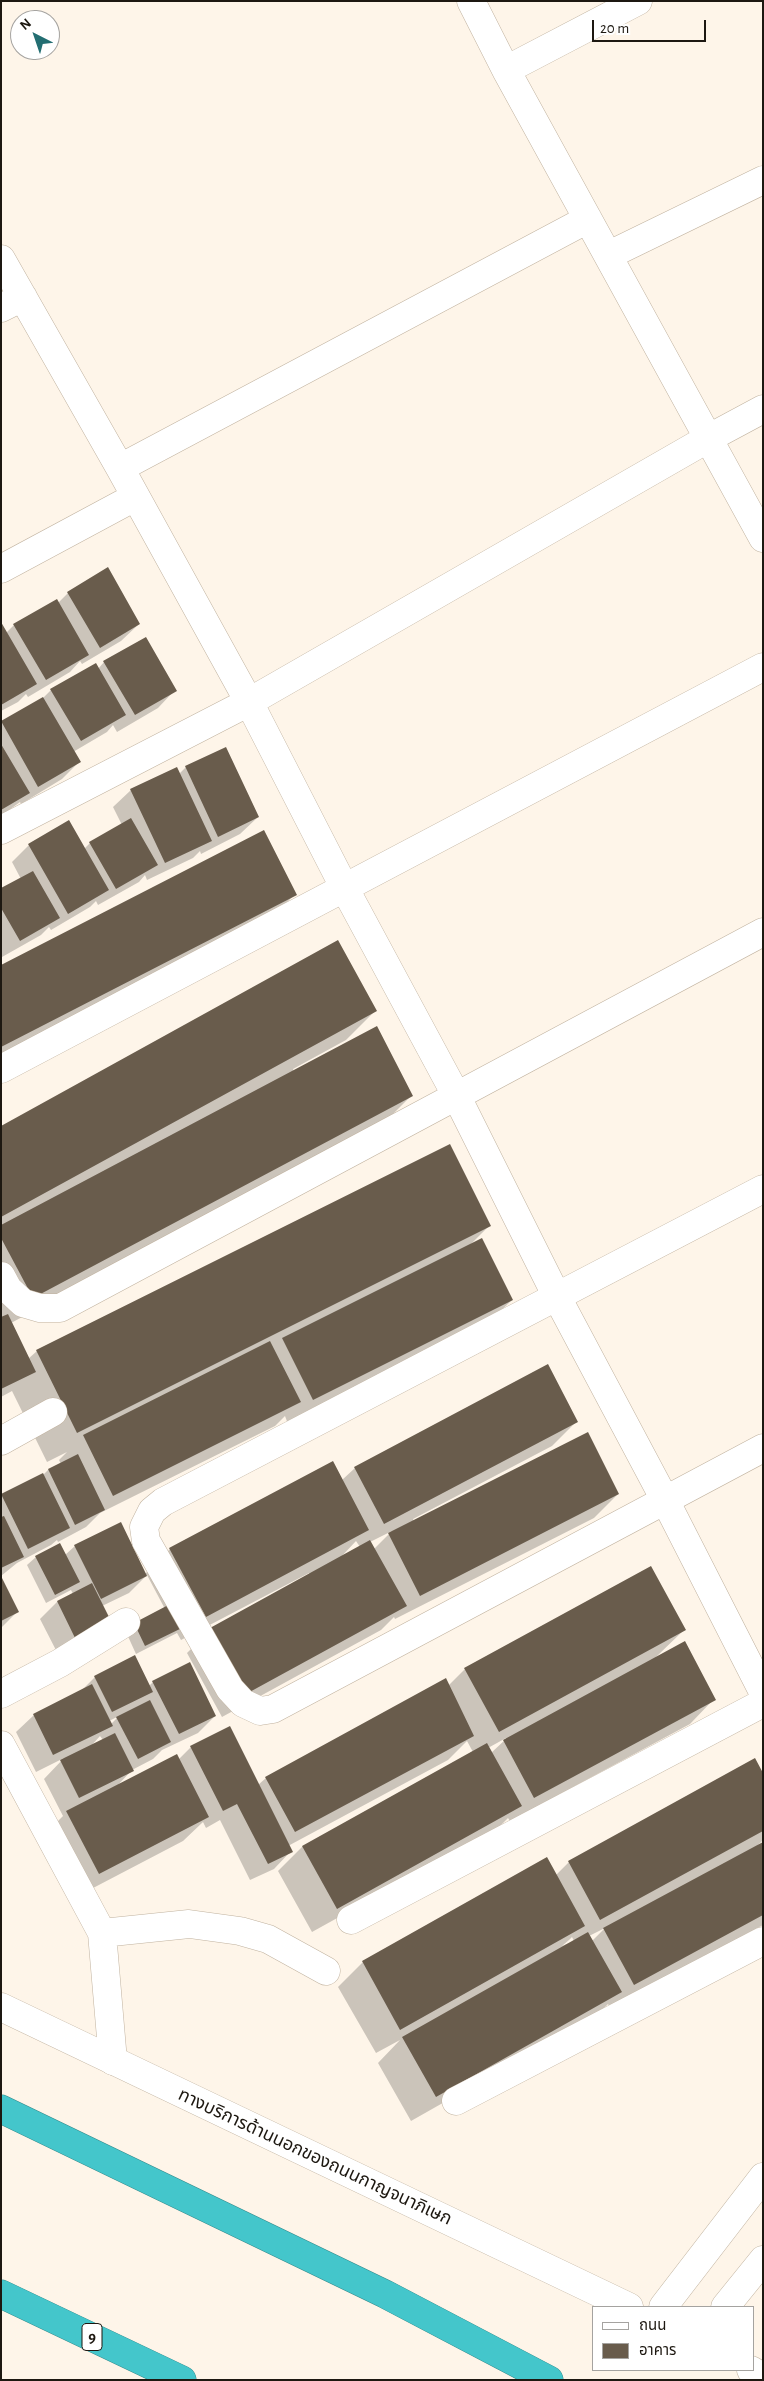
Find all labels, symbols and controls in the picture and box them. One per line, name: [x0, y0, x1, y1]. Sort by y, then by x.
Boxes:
north arrow: [10, 10, 60, 60]
scale bar: [594, 10, 708, 42]
text: N: [18, 16, 34, 33]
text: 20 m: [600, 21, 629, 36]
street label: ทางบริการด้านนอกของถนนกาญจนาภิเษก: [175, 2084, 455, 2230]
legend: [592, 2306, 754, 2371]
text: ถนน: [639, 2318, 666, 2333]
road number: 9: [82, 2324, 102, 2350]
text: อาคาร: [639, 2343, 676, 2358]

